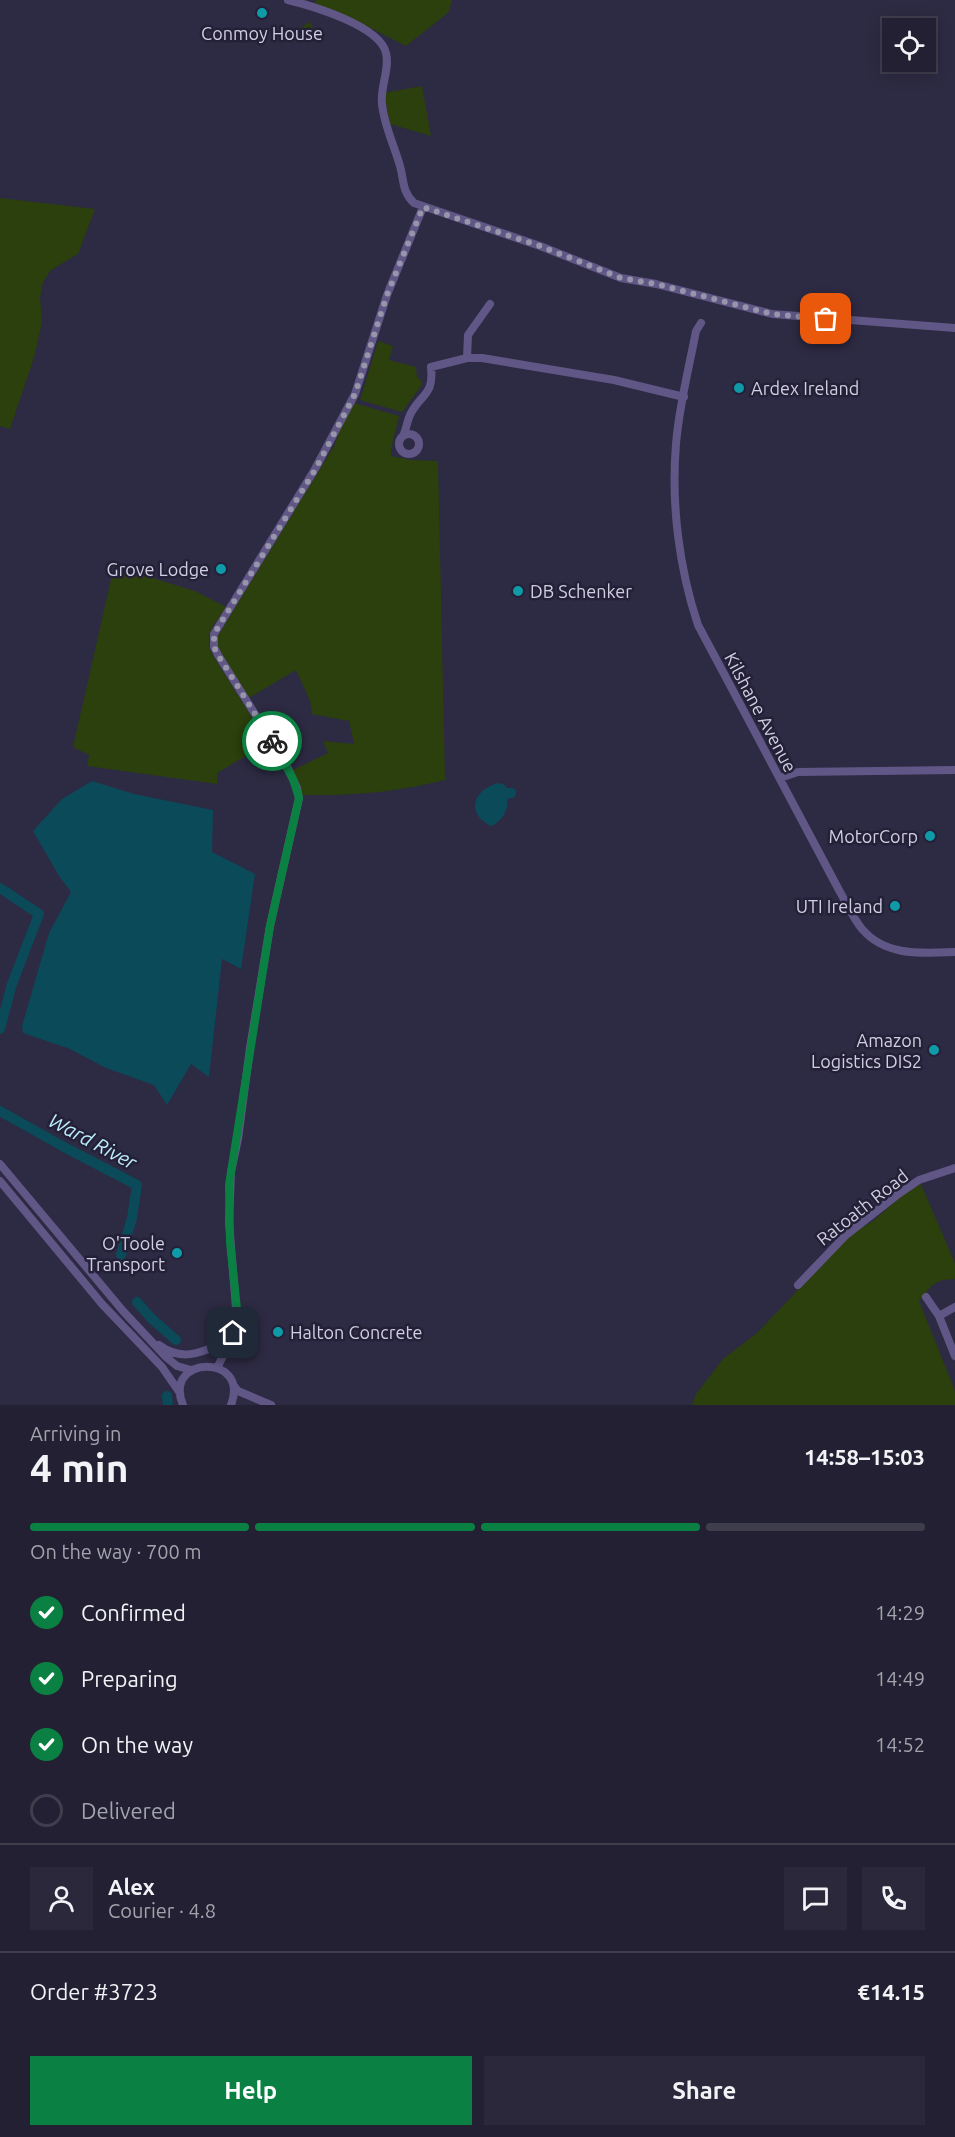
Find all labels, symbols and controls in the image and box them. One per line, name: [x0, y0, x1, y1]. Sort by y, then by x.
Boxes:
marker: Conmoy House: [255, 6, 269, 20]
map controls: [882, 18, 936, 72]
button: locate: [882, 18, 936, 72]
place label: Conmoy House: [201, 23, 323, 43]
pin: [800, 293, 851, 344]
icon: bag: [809, 302, 842, 335]
place label: Ardex Ireland: [751, 378, 859, 398]
marker: Ardex Ireland: [732, 381, 746, 395]
place label: Grove Lodge: [106, 559, 209, 579]
marker: Grove Lodge: [214, 562, 228, 576]
place label: DB Schenker: [530, 581, 632, 601]
marker: DB Schenker: [511, 584, 525, 598]
street label: Kilshane Avenue: [721, 649, 801, 775]
courier: [242, 711, 302, 771]
icon: bike: [256, 725, 289, 758]
place label: MotorCorp: [829, 826, 918, 846]
marker: MotorCorp: [923, 829, 937, 843]
place label: UTI Ireland: [796, 896, 883, 916]
marker: UTI Ireland: [888, 899, 902, 913]
place label: Amazon Logistics DIS2: [811, 1030, 922, 1071]
marker: Amazon Logistics DIS2: [927, 1043, 941, 1057]
water label: Ward River: [45, 1108, 142, 1174]
street label: Ratoath Road: [812, 1165, 912, 1249]
place label: O'Toole Transport: [87, 1233, 165, 1274]
marker: O'Toole Transport: [170, 1246, 184, 1260]
pin: [207, 1307, 258, 1358]
icon: home: [216, 1316, 249, 1349]
place label: Halton Concrete: [290, 1322, 422, 1342]
marker: Halton Concrete: [271, 1325, 285, 1339]
text: Arriving in: [30, 1422, 121, 1445]
text: 14:58–15:03: [804, 1444, 925, 1469]
text: 4 min: [30, 1446, 129, 1489]
text: On the way · 700 m: [30, 1540, 202, 1563]
icon: check: [30, 1596, 63, 1629]
text: Confirmed: [81, 1600, 186, 1625]
text: 14:29: [875, 1601, 925, 1624]
icon: check: [30, 1662, 63, 1695]
text: Preparing: [81, 1666, 178, 1691]
text: 14:49: [875, 1667, 925, 1690]
icon: check: [30, 1728, 63, 1761]
text: On the way: [81, 1732, 193, 1757]
text: 14:52: [875, 1733, 925, 1756]
text: Delivered: [81, 1798, 176, 1823]
button: person: [30, 1867, 93, 1930]
button: chat: [784, 1867, 847, 1930]
button: phone: [862, 1867, 925, 1930]
text: Alex: [108, 1874, 155, 1899]
text: Courier · 4.8: [108, 1899, 216, 1922]
text: Order #3723: [30, 1979, 158, 2004]
text: €14.15: [858, 1979, 925, 2004]
button: Help: [30, 2056, 472, 2125]
button: Share: [484, 2056, 925, 2125]

